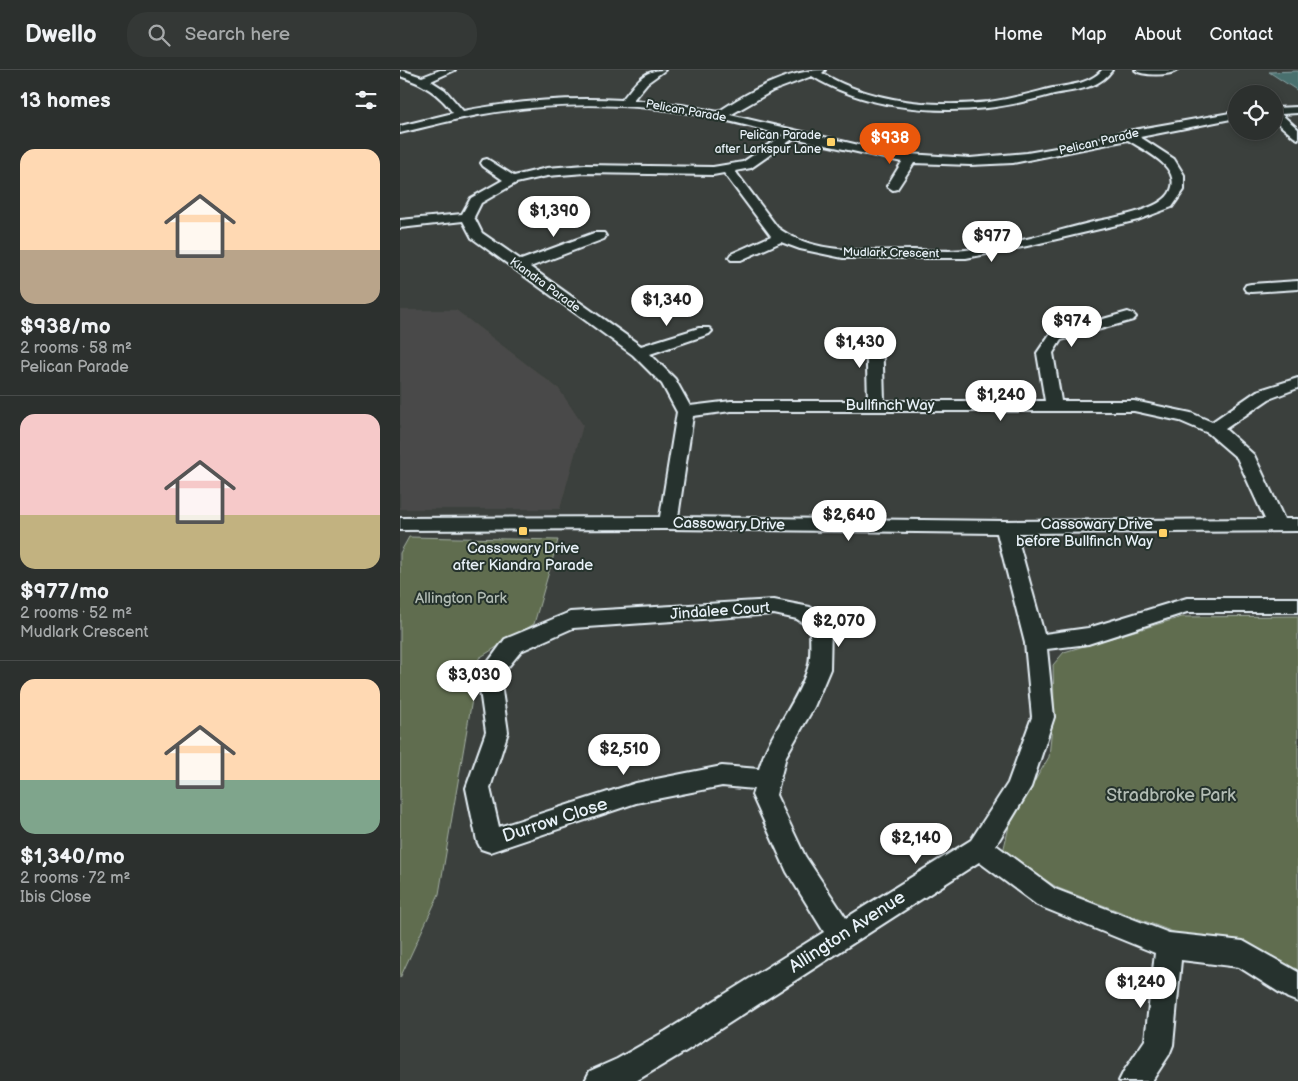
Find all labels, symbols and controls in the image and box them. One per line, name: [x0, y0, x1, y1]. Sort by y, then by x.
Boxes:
search box: [127, 12, 477, 57]
text: Dwello: [25, 20, 97, 49]
icon: search: [145, 21, 173, 49]
text: Search here: [185, 23, 290, 46]
text: Home: [994, 24, 1043, 45]
text: Map: [1071, 24, 1107, 45]
text: About: [1135, 24, 1182, 45]
text: Contact: [1210, 24, 1273, 45]
map controls: [1228, 85, 1283, 140]
button: locate: [1228, 85, 1283, 140]
icon: filters: [352, 86, 380, 114]
text: 13 homes: [20, 88, 111, 113]
street label: Pelican Parade: [645, 97, 727, 125]
pin: $938: [860, 122, 920, 165]
street label: Pelican Parade: [1058, 126, 1140, 158]
place label: Pelican Parade after Larkspur Lane: [715, 128, 821, 157]
text: $938: [871, 129, 909, 148]
marker: Pelican Parade after Larkspur Lane: [825, 136, 837, 148]
icon: home: [155, 181, 245, 271]
pin: $1,390: [513, 196, 595, 238]
text: $1,390: [529, 202, 579, 221]
pin: $977: [962, 220, 1022, 263]
text: $977: [973, 227, 1011, 246]
street label: Mudlark Crescent: [843, 245, 940, 261]
street label: Kiandra Parade: [507, 254, 583, 316]
pin: $1,340: [626, 284, 708, 327]
text: $1,340: [642, 291, 692, 310]
pin: $974: [1042, 306, 1102, 348]
text: $974: [1053, 312, 1091, 331]
text: $938/mo: [20, 314, 111, 339]
pin: $1,430: [819, 326, 901, 369]
text: $1,430: [835, 333, 885, 352]
text: 2 rooms · 58 m²: [20, 339, 132, 358]
text: Pelican Parade: [20, 358, 129, 377]
pin: $1,240: [960, 380, 1042, 422]
text: $1,240: [976, 386, 1026, 405]
street label: Bullfinch Way: [846, 396, 935, 415]
icon: home: [155, 447, 245, 537]
pin: $2,640: [808, 500, 890, 542]
text: $2,640: [823, 506, 875, 525]
street label: Cassowary Drive: [673, 514, 785, 534]
place label: Cassowary Drive before Bullfinch Way: [1016, 515, 1153, 551]
marker: Cassowary Drive after Kiandra Parade: [517, 525, 529, 537]
marker: Cassowary Drive before Bullfinch Way: [1157, 527, 1169, 539]
place label: Cassowary Drive after Kiandra Parade: [453, 539, 593, 575]
text: $977/mo: [20, 579, 109, 604]
park label: Allington Park: [415, 589, 508, 608]
street label: Jindalee Court: [670, 598, 771, 624]
text: 2 rooms · 52 m²: [20, 604, 132, 623]
pin: $2,070: [798, 606, 880, 648]
text: $2,070: [813, 612, 865, 631]
text: Mudlark Crescent: [20, 623, 149, 642]
pin: $3,030: [433, 660, 515, 702]
text: $3,030: [448, 666, 500, 685]
icon: home: [155, 712, 245, 802]
pin: $2,510: [583, 734, 665, 776]
text: $2,510: [599, 740, 649, 759]
park label: Stradbroke Park: [1106, 785, 1236, 806]
street label: Durrow Close: [500, 793, 611, 847]
pin: $2,140: [875, 822, 957, 865]
text: $2,140: [891, 829, 941, 848]
text: $1,340/mo: [20, 844, 125, 869]
text: 2 rooms · 72 m²: [20, 869, 130, 888]
street label: Allington Avenue: [785, 886, 909, 977]
text: Ibis Close: [20, 888, 91, 907]
pin: $1,240: [1100, 966, 1182, 1009]
text: $1,240: [1116, 973, 1166, 992]

